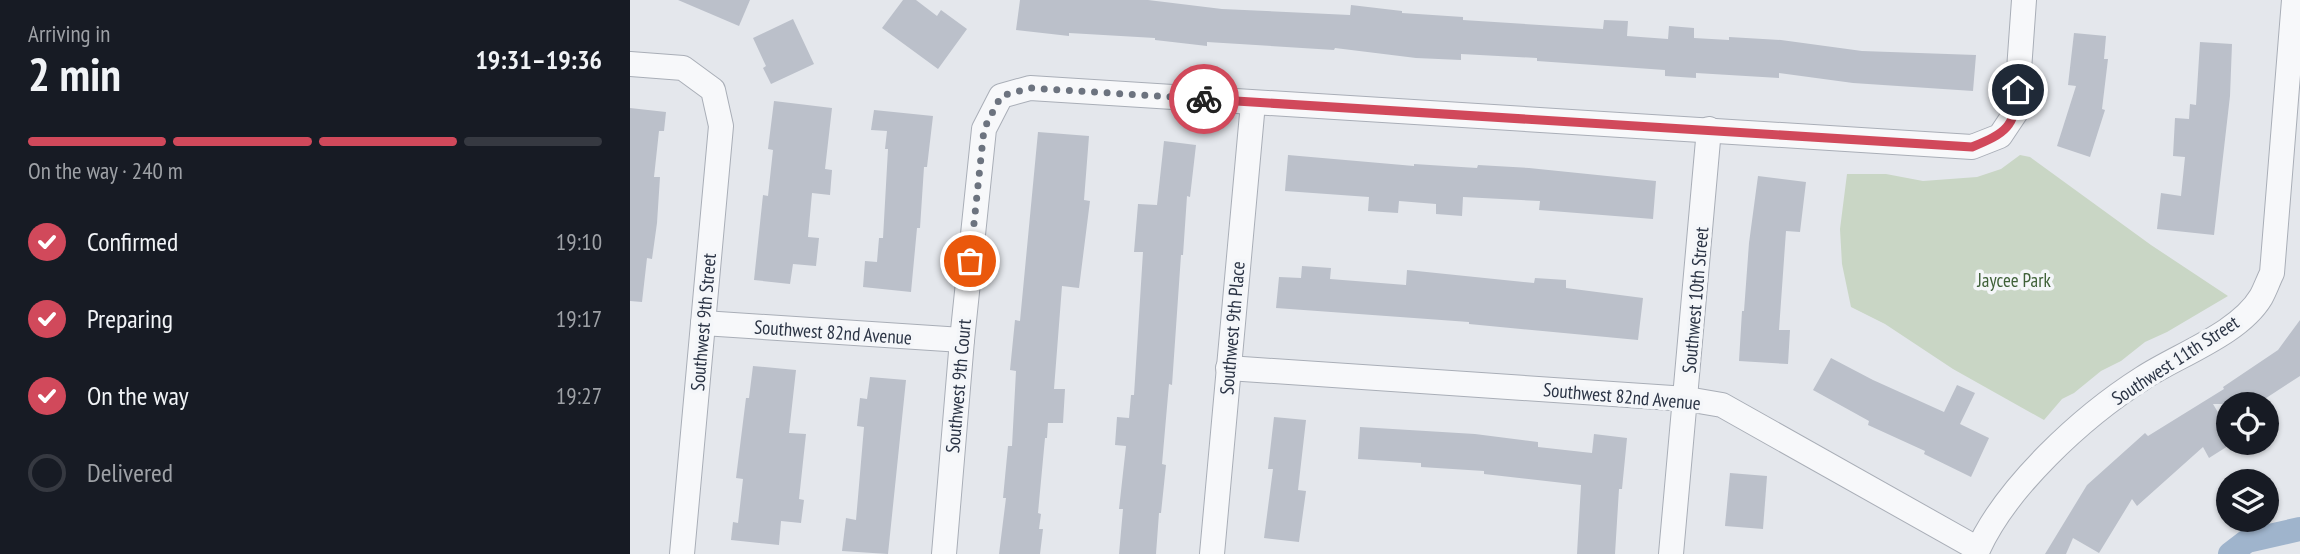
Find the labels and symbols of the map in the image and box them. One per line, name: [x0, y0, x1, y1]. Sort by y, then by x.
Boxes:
pin: [1988, 60, 2048, 120]
courier: [1169, 64, 1239, 134]
street label: Southwest 10th Street: [1677, 225, 1713, 374]
pin: [940, 231, 1000, 291]
street label: Southwest 9th Street: [685, 251, 721, 392]
street label: Southwest 9th Place: [1214, 260, 1250, 396]
park label: Jaycee Park: [1976, 268, 2051, 292]
street label: Southwest 11th Street: [2107, 310, 2244, 410]
street label: Southwest 82nd Avenue: [753, 315, 913, 349]
street label: Southwest 9th Court: [940, 317, 976, 454]
street label: Southwest 82nd Avenue: [1542, 377, 1702, 415]

